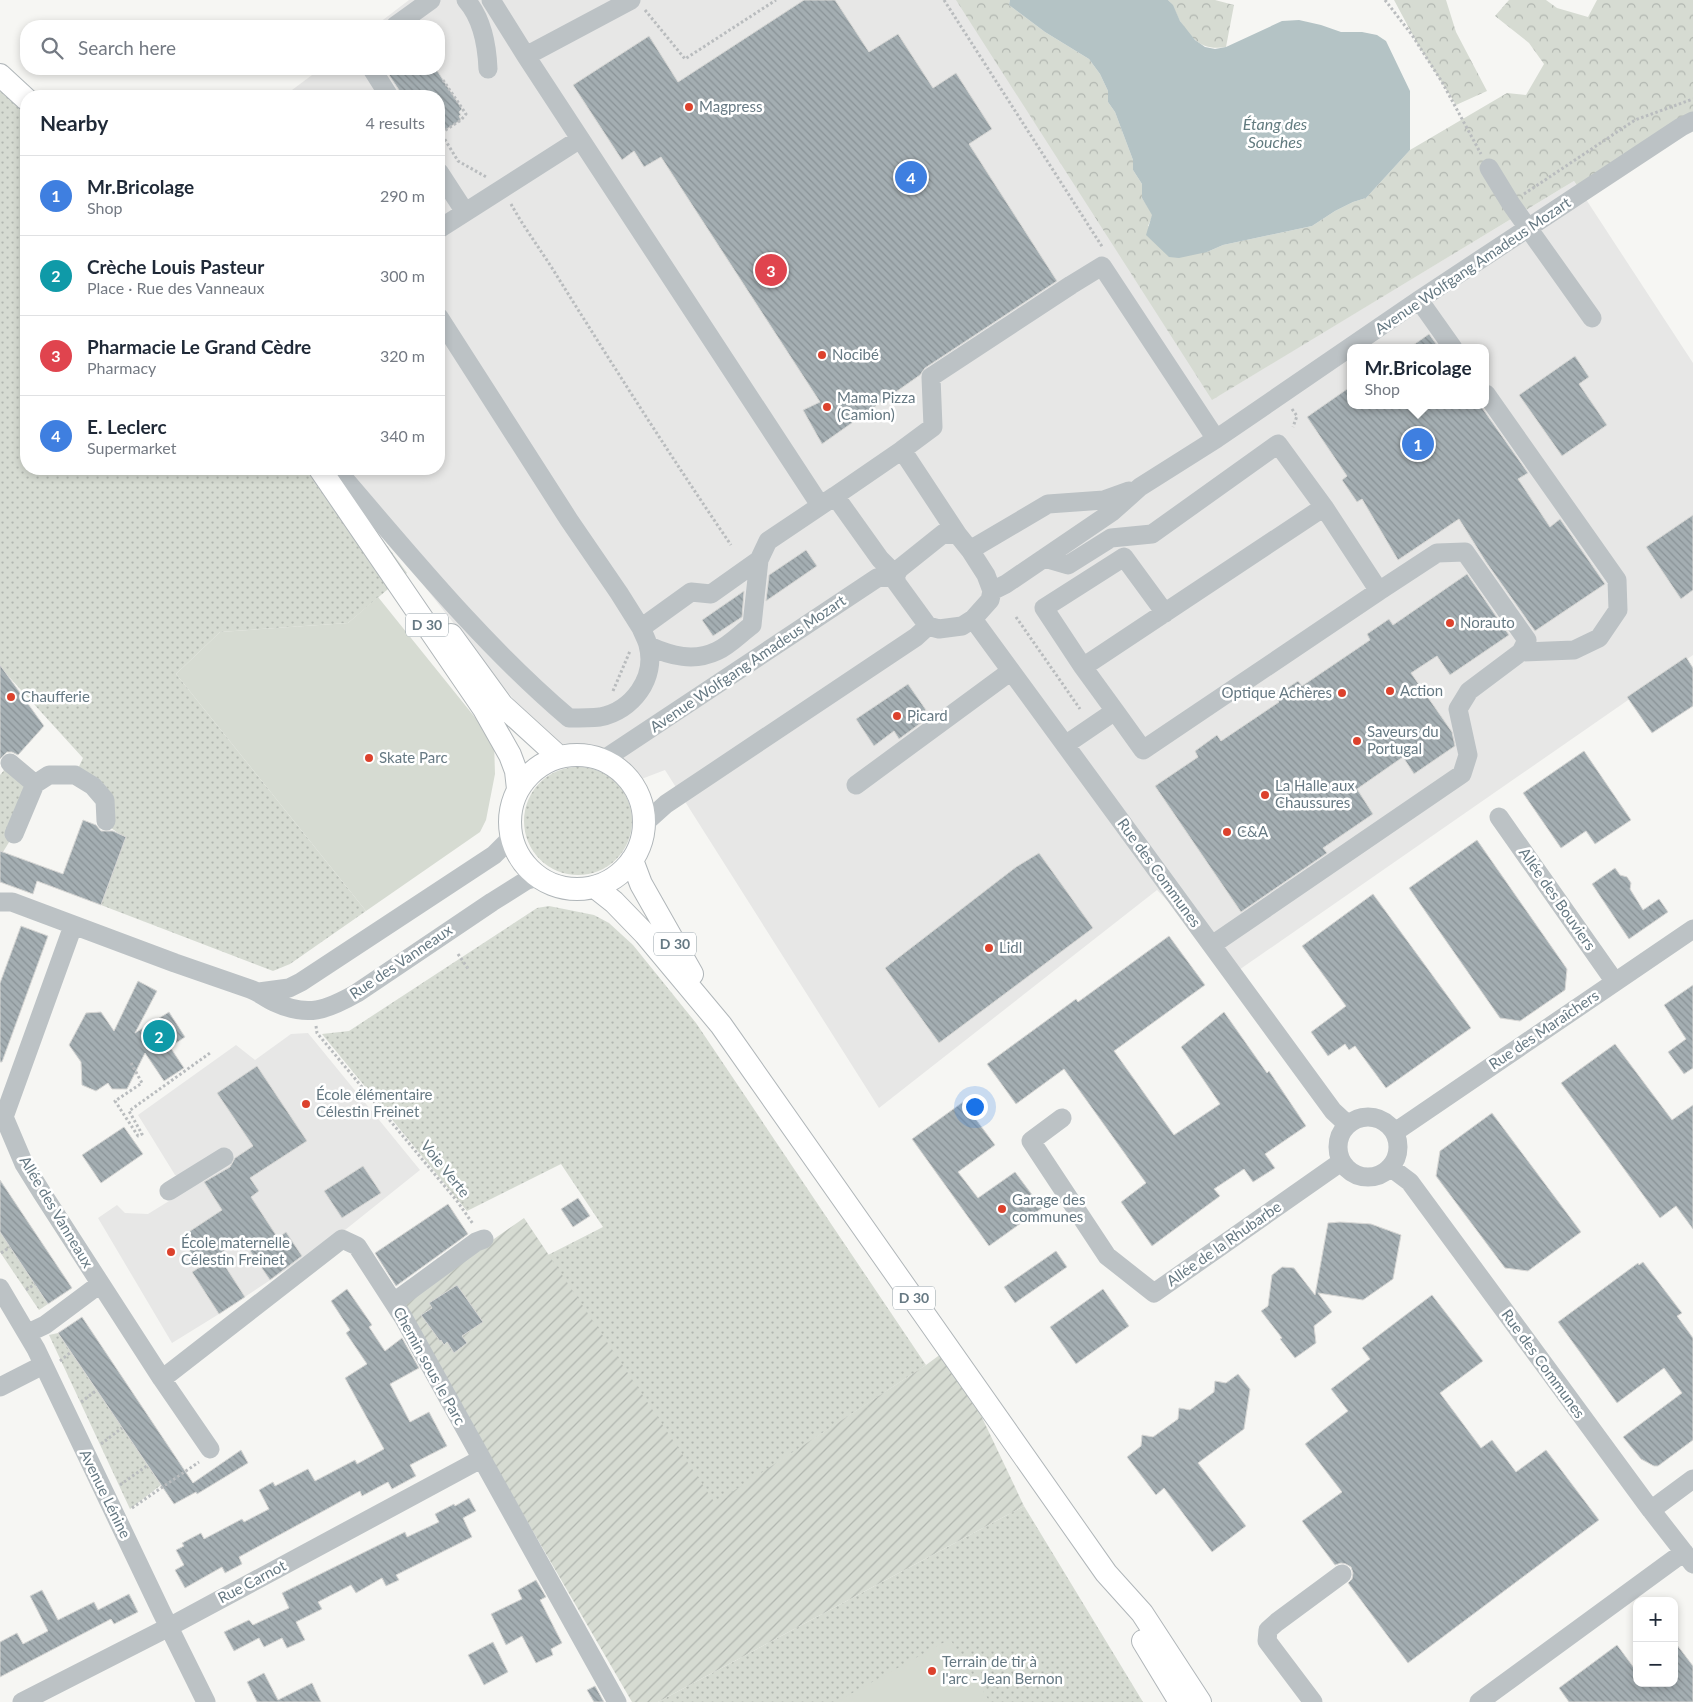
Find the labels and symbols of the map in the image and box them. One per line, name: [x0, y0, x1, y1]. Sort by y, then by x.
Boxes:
place label: Magpress: [699, 97, 762, 115]
marker: Magpress: [683, 101, 695, 113]
water label: Étang des Souches: [1243, 114, 1308, 151]
pin: 4: [895, 158, 927, 196]
street label: Avenue Wolfgang Amadeus Mozart: [1371, 192, 1574, 338]
pin: 3: [755, 251, 787, 289]
place label: Nocibé: [832, 345, 879, 363]
marker: Nocibé: [816, 349, 828, 361]
place label: Mama Pizza (Camion): [837, 388, 915, 423]
marker: Mama Pizza (Camion): [821, 401, 833, 413]
pin: 1: [1402, 425, 1434, 463]
street label: Avenue Wolfgang Amadeus Mozart: [646, 590, 849, 736]
place label: Norauto: [1460, 613, 1515, 631]
road number: D 30: [406, 614, 448, 636]
marker: Norauto: [1444, 617, 1456, 629]
place label: Action: [1400, 681, 1443, 699]
place label: Optique Achères: [1222, 683, 1332, 701]
marker: Action: [1384, 685, 1396, 697]
place label: Chaufferie: [21, 687, 90, 705]
marker: Optique Achères: [1336, 687, 1348, 699]
marker: Chaufferie: [5, 691, 17, 703]
place label: Picard: [907, 706, 948, 724]
marker: Picard: [891, 710, 903, 722]
place label: Saveurs du Portugal: [1367, 722, 1439, 757]
marker: Saveurs du Portugal: [1351, 735, 1363, 747]
place label: Skate Parc: [379, 748, 448, 766]
marker: Skate Parc: [363, 752, 375, 764]
place label: La Halle aux Chaussures: [1275, 776, 1355, 811]
marker: La Halle aux Chaussures: [1259, 789, 1271, 801]
street label: Rue des Communes: [1114, 815, 1205, 930]
place label: C&A: [1237, 822, 1269, 840]
marker: C&A: [1221, 826, 1233, 838]
street label: Allée des Bouviers: [1516, 844, 1600, 953]
street label: Rue des Vanneaux: [346, 920, 456, 1002]
road number: D 30: [654, 932, 696, 956]
place label: Lidl: [999, 938, 1022, 956]
marker: Lidl: [983, 942, 995, 954]
street label: Rue des Maraîchers: [1485, 986, 1602, 1073]
pin: 2: [143, 1017, 175, 1055]
place label: École élémentaire Célestin Freinet: [316, 1085, 433, 1120]
your location: [962, 1094, 988, 1120]
marker: École élémentaire Célestin Freinet: [300, 1098, 312, 1110]
street label: Voie Verte: [417, 1136, 474, 1201]
street label: Allée des Vanneaux: [16, 1152, 98, 1271]
place label: Garage des communes: [1012, 1190, 1085, 1225]
street label: Allée de la Rhubarbe: [1163, 1197, 1284, 1289]
marker: Garage des communes: [996, 1203, 1008, 1215]
place label: École maternelle Célestin Freinet: [181, 1233, 290, 1268]
marker: École maternelle Célestin Freinet: [165, 1246, 177, 1258]
road number: D 30: [893, 1286, 935, 1310]
street label: Chemin sous le Parc: [390, 1303, 470, 1428]
street label: Rue des Communes: [1498, 1306, 1589, 1421]
street label: Avenue Lénine: [77, 1446, 135, 1541]
street label: Rue Carnot: [215, 1555, 289, 1606]
place label: Terrain de tir à l'arc - Jean Bernon: [942, 1652, 1063, 1687]
marker: Terrain de tir à l'arc - Jean Bernon: [926, 1665, 938, 1677]

